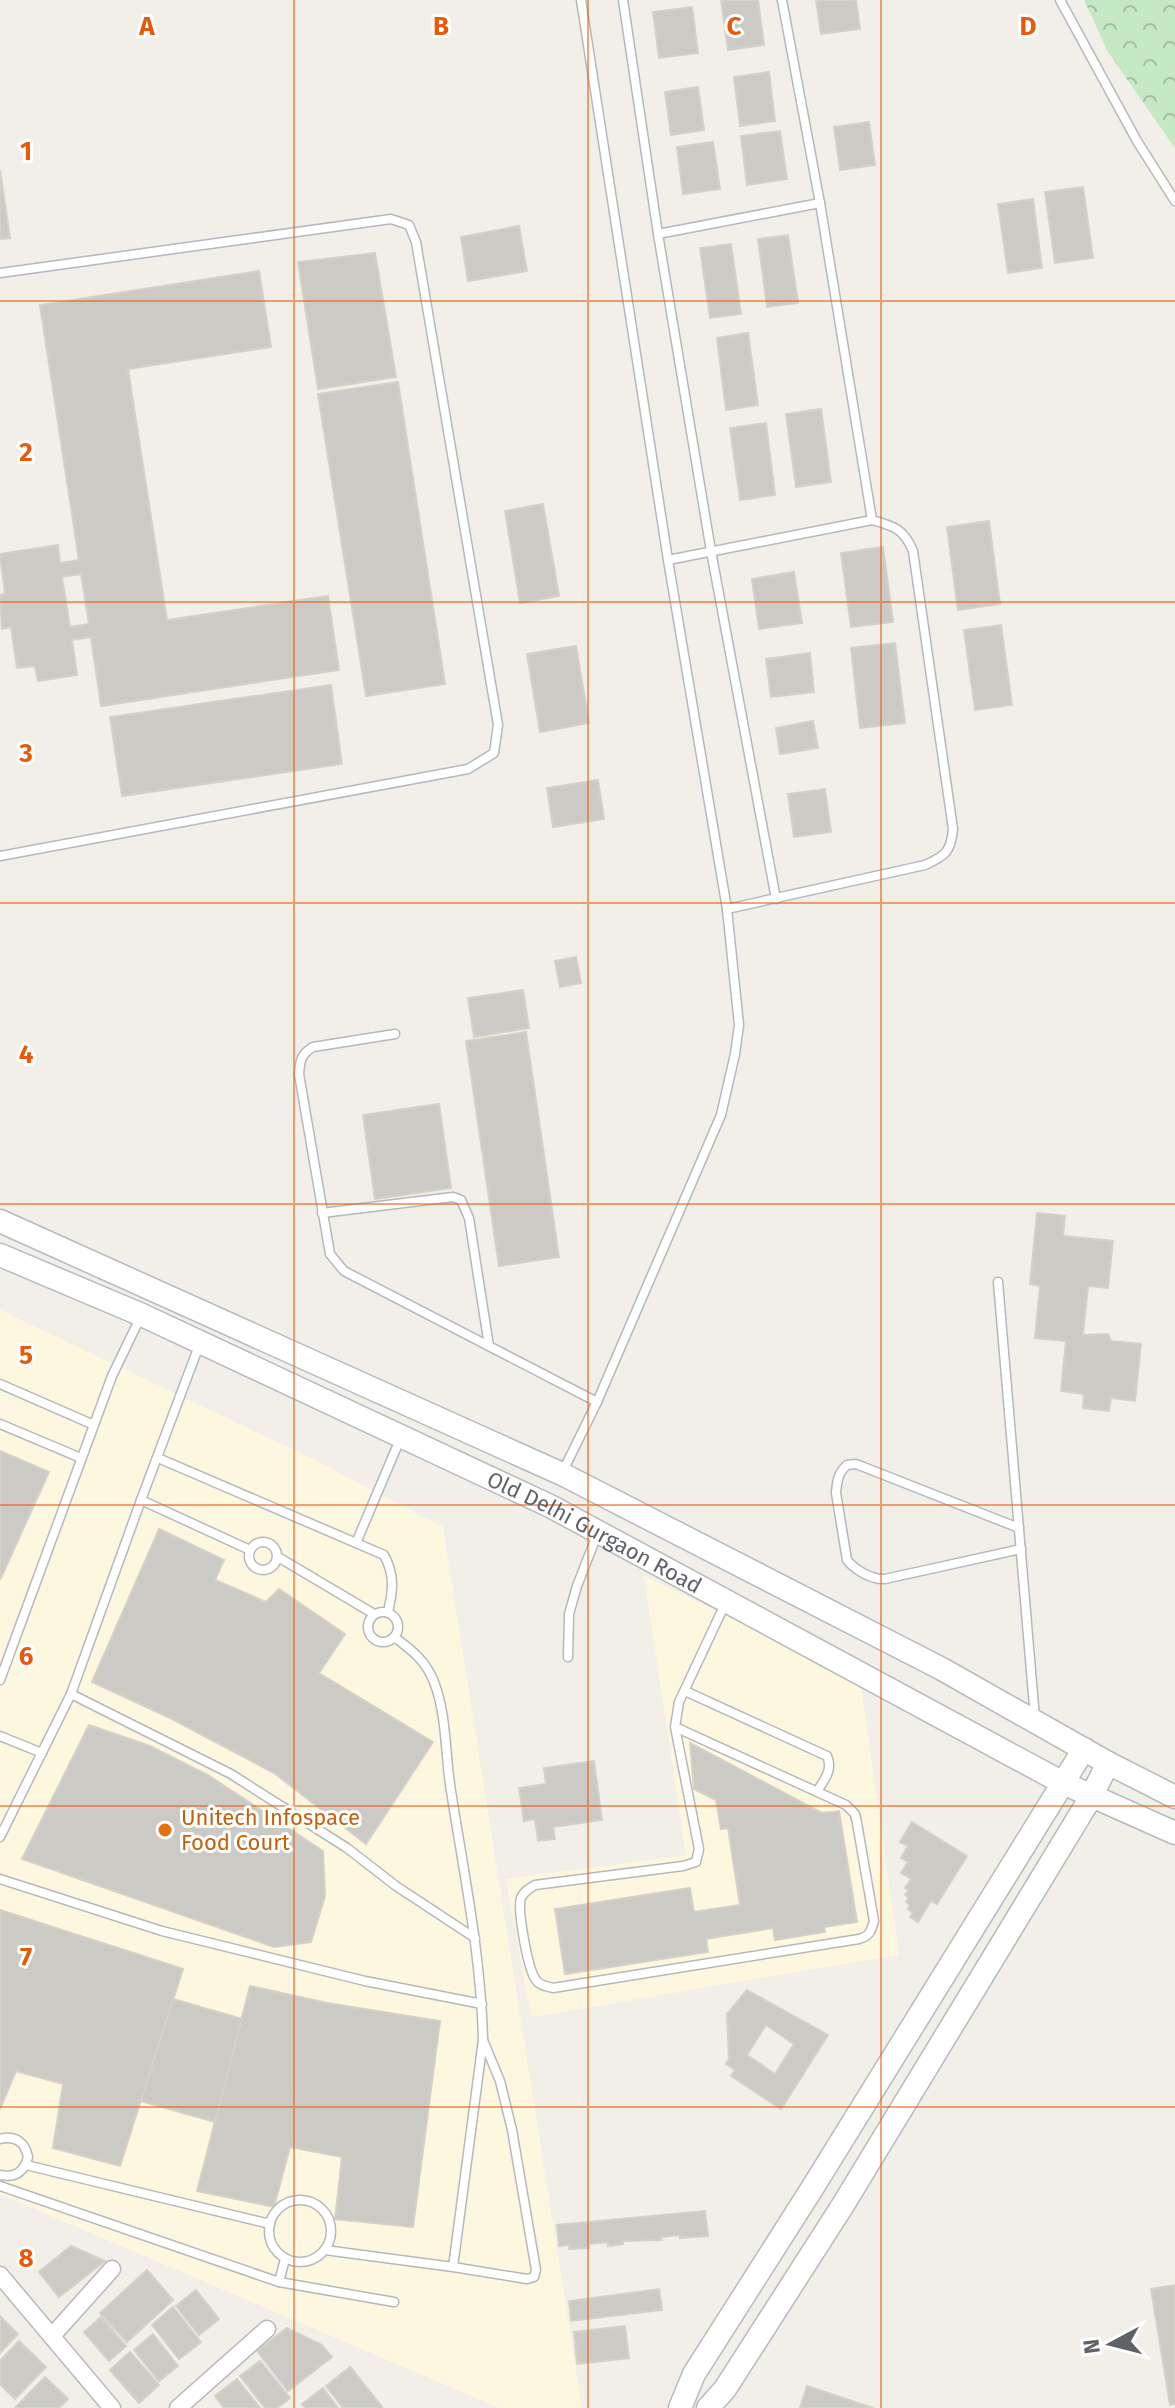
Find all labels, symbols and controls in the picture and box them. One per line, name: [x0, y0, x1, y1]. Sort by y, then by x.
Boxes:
text: A: [138, 11, 155, 42]
text: B: [433, 11, 449, 42]
text: C: [727, 11, 742, 42]
text: D: [1020, 11, 1037, 42]
text: 1: [20, 136, 32, 167]
text: 2: [19, 437, 33, 468]
text: 3: [18, 738, 33, 769]
text: 4: [19, 1039, 34, 1070]
text: 5: [19, 1340, 33, 1371]
street label: Old Delhi Gurgaon Road: [483, 1465, 706, 1599]
text: 6: [19, 1641, 34, 1672]
place label: Unitech Infospace Food Court: [181, 1804, 360, 1856]
marker: Unitech Infospace Food Court: [156, 1821, 174, 1839]
text: 7: [20, 1942, 32, 1973]
text: 8: [18, 2243, 34, 2274]
north arrow: [1071, 2304, 1151, 2384]
text: N: [1077, 2337, 1106, 2355]

